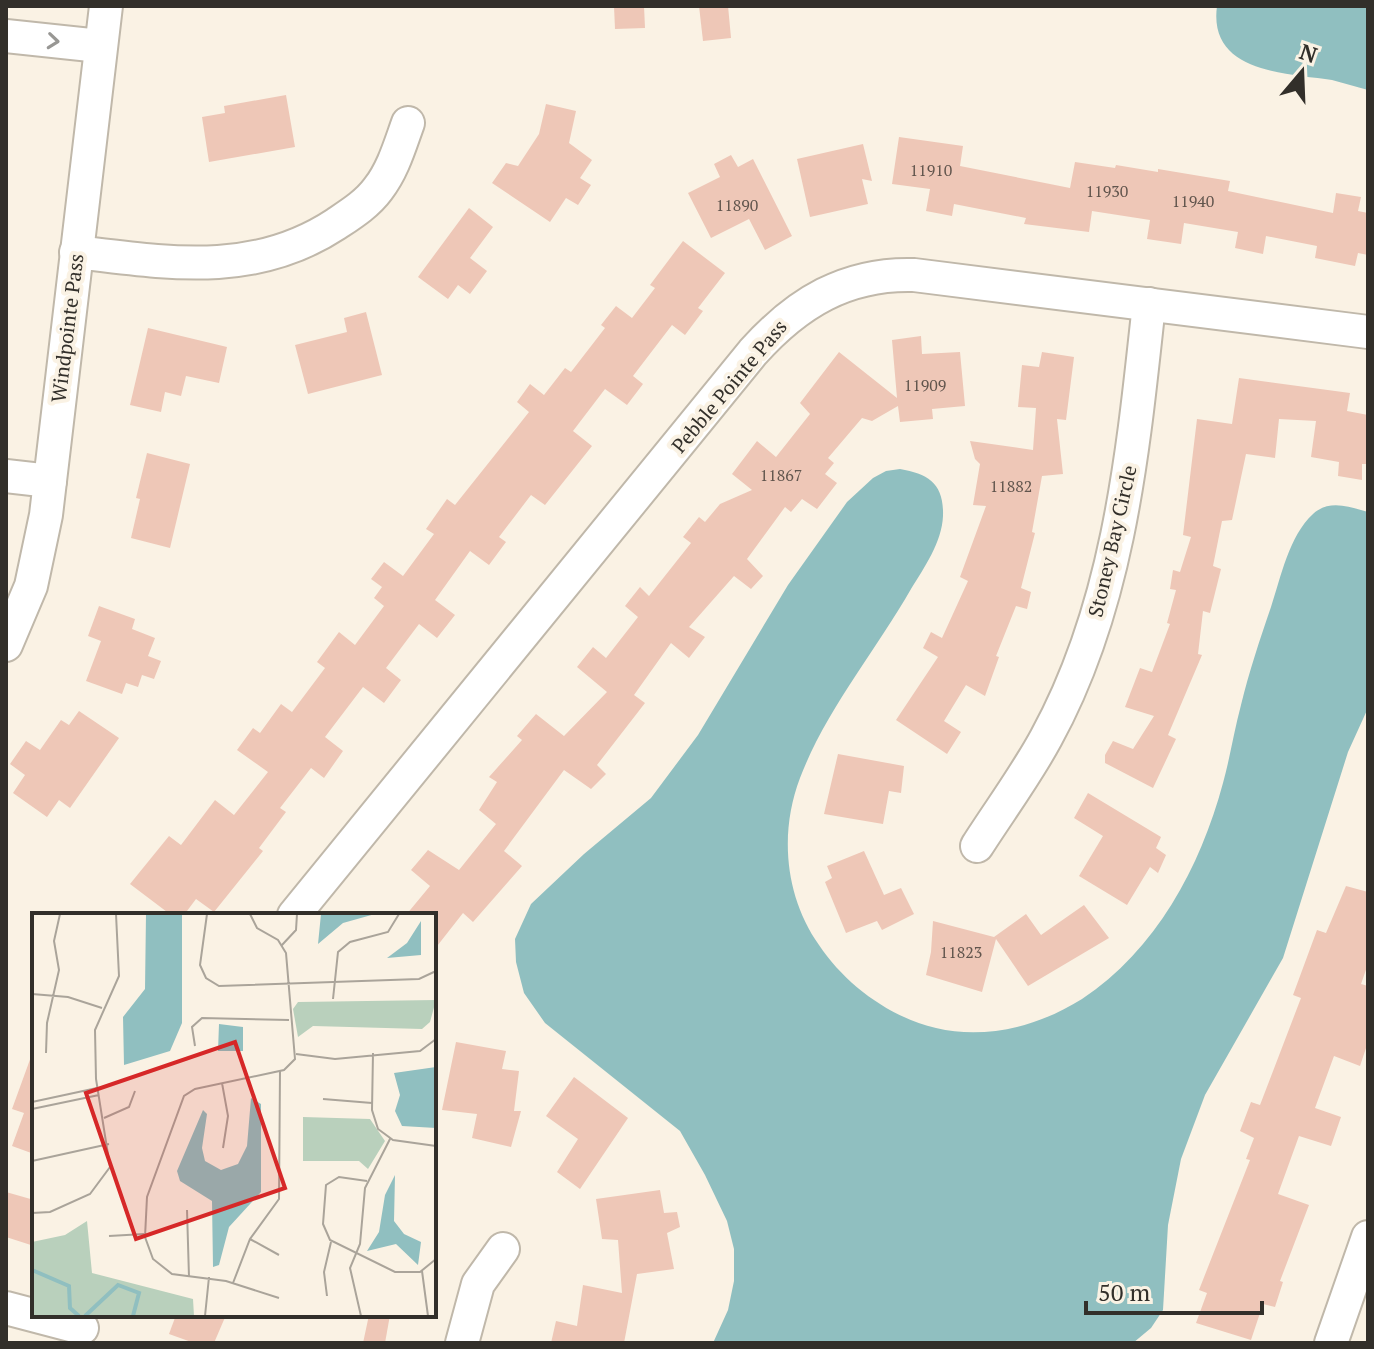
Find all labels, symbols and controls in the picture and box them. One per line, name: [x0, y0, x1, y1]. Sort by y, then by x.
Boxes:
north arrow: [1262, 32, 1342, 112]
one-way arrow: [47, 33, 60, 50]
text: N: [1296, 36, 1322, 69]
house number: 11910: [910, 159, 952, 181]
house number: 11930: [1086, 180, 1128, 202]
house number: 11940: [1172, 190, 1214, 212]
house number: 11890: [716, 194, 758, 216]
street label: Windpointe Pass: [44, 252, 90, 404]
street label: Pebble Pointe Pass: [665, 314, 793, 458]
house number: 11909: [904, 374, 946, 396]
street label: Stoney Bay Circle: [1081, 462, 1143, 620]
house number: 11867: [760, 464, 802, 486]
house number: 11882: [990, 475, 1032, 497]
inset map: [32, 913, 436, 1317]
house number: 11823: [940, 941, 982, 963]
scale bar: [1086, 1265, 1262, 1315]
text: 50 m: [1098, 1276, 1150, 1308]

